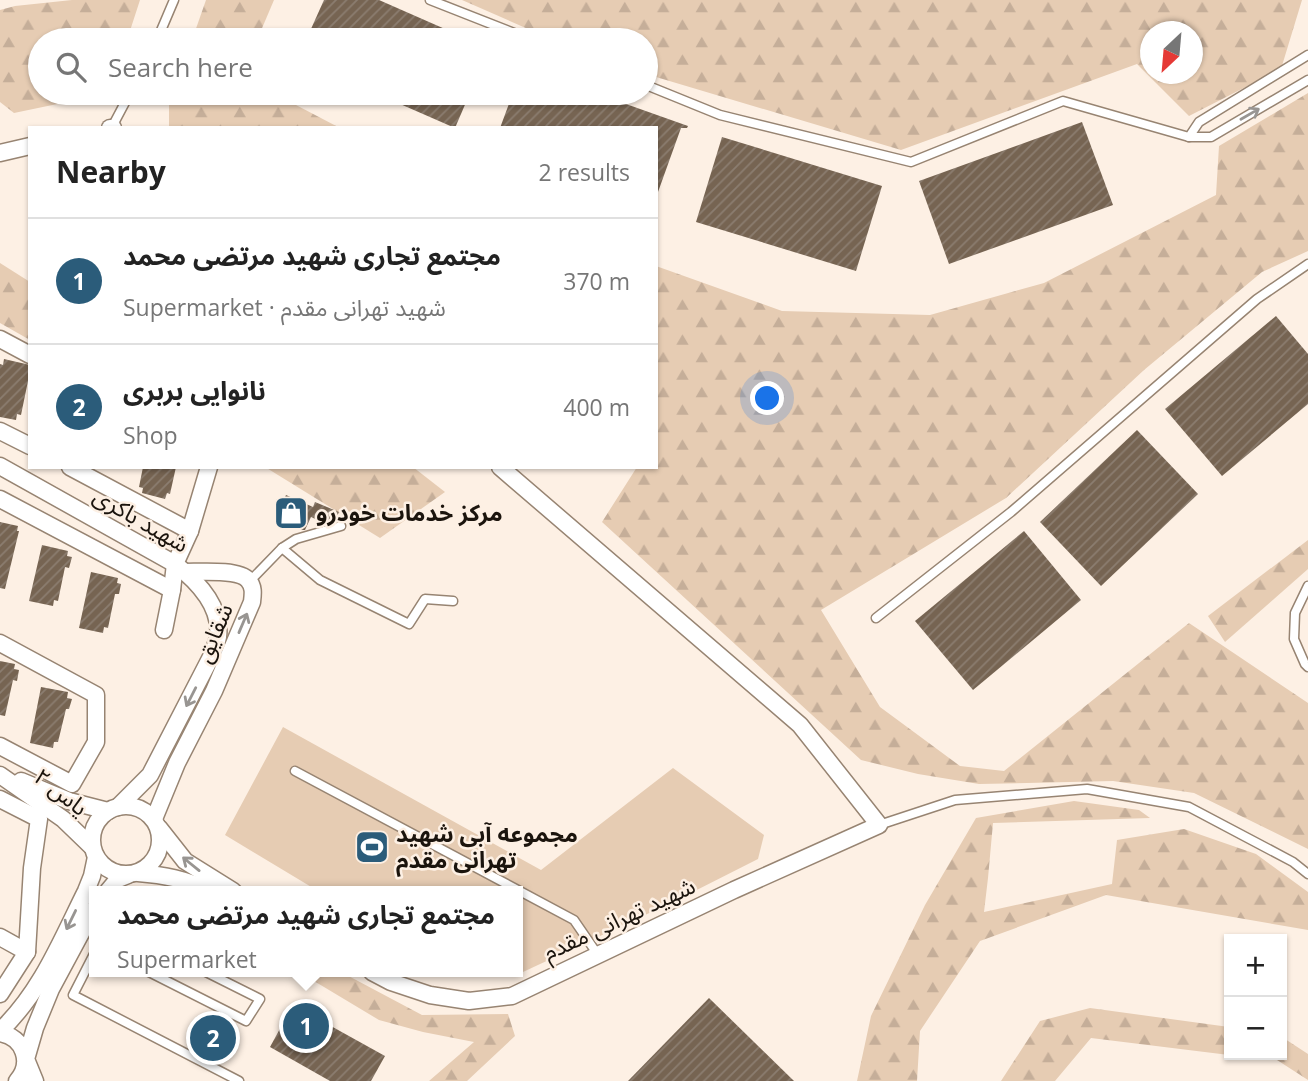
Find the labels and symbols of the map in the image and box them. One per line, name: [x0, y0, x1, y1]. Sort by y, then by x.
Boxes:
north arrow: [1140, 21, 1203, 84]
one-way arrow: [1240, 107, 1260, 121]
your location: [750, 381, 784, 415]
street label: شهید باکری: [88, 479, 195, 559]
shop icon: مرکز خدمات خودرو: [272, 494, 310, 532]
place label: مرکز خدمات خودرو: [316, 496, 503, 528]
street label: شقایق: [186, 598, 240, 667]
one-way arrow: [237, 613, 250, 635]
one-way arrow: [183, 686, 197, 707]
street label: یاس ۲: [28, 760, 95, 822]
place label: مجموعه آبی شهید تهرانی مقدم: [396, 817, 578, 878]
sports icon: مجموعه آبی شهید تهرانی مقدم: [353, 828, 391, 866]
one-way arrow: [182, 856, 200, 872]
street label: شهید تهرانی مقدم: [537, 869, 701, 970]
one-way arrow: [64, 909, 78, 930]
pin: 1: [283, 1000, 329, 1052]
pin: 2: [190, 1012, 236, 1064]

